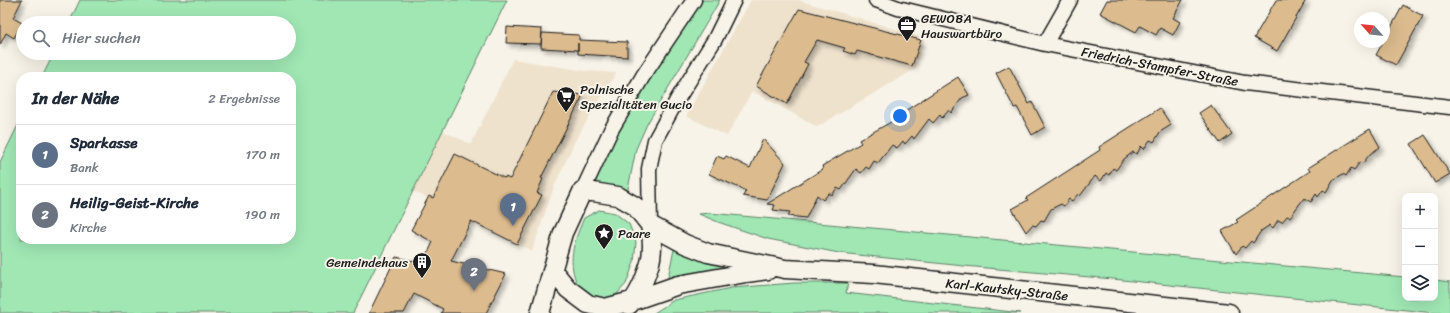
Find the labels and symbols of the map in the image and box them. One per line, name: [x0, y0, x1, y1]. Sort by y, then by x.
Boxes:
place label: GEWOBA Hauswartbüro: [921, 7, 1002, 45]
north arrow: [1354, 12, 1390, 48]
office icon: GEWOBA Hauswartbüro: [896, 14, 918, 42]
street label: Friedrich-Stampfer-Straße: [1079, 40, 1241, 93]
place label: Polnische Spezialitäten Gucio: [580, 78, 692, 116]
supermarket icon: Polnische Spezialitäten Gucio: [555, 85, 577, 113]
your location: [890, 106, 910, 126]
pin: 1: [500, 193, 526, 226]
place icon: Paare: [593, 222, 615, 250]
place label: Paare: [618, 222, 651, 245]
place label: Gemeindehaus: [326, 251, 408, 274]
building icon: Gemeindehaus: [411, 251, 433, 279]
pin: 2: [461, 258, 487, 291]
street label: Karl-Kautsky-Straße: [945, 272, 1070, 307]

